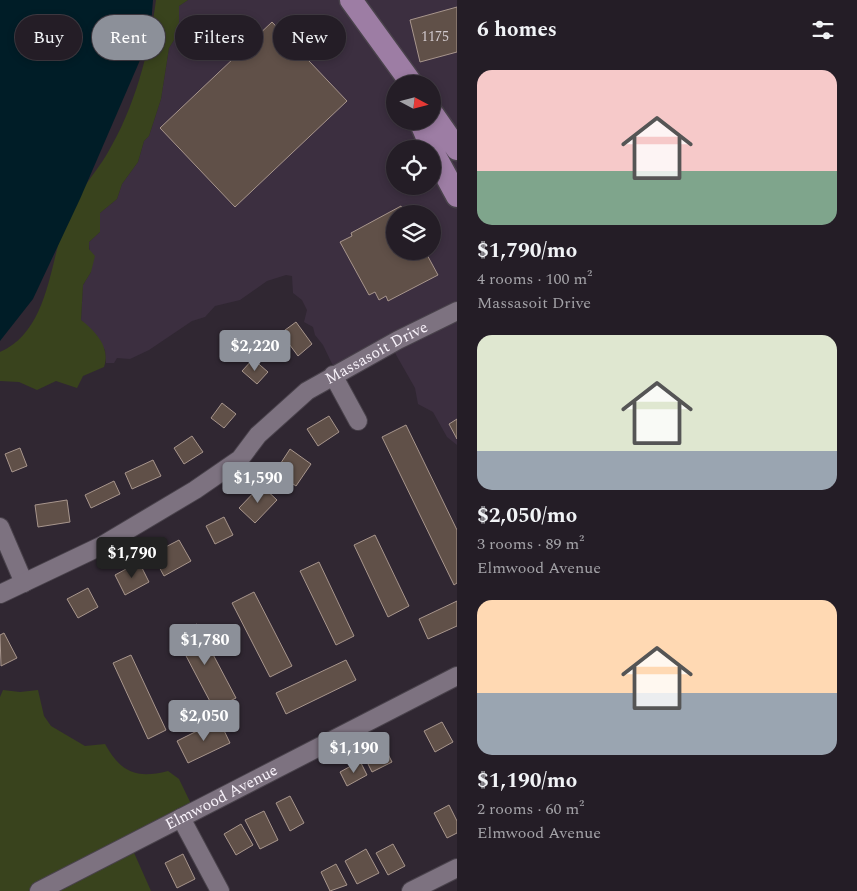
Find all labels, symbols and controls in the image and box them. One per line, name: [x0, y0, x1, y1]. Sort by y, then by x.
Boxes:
text: 6 homes: [477, 14, 557, 46]
chip: Buy: [15, 15, 82, 60]
chip: Rent: [92, 15, 165, 60]
chip: Filters: [175, 15, 263, 60]
chip: New: [273, 15, 346, 60]
icon: filters: [809, 16, 837, 44]
house number: 1175: [421, 26, 449, 47]
north arrow: [386, 75, 441, 130]
map controls: [386, 75, 441, 260]
icon: home: [612, 103, 702, 193]
button: locate: [386, 140, 441, 195]
button: layers: [386, 205, 441, 260]
text: $1,790/mo: [477, 235, 577, 267]
text: 4 rooms · 100 m²: [477, 267, 592, 291]
text: Massasoit Drive: [477, 291, 591, 315]
street label: Massasoit Drive: [320, 315, 432, 391]
pin: $2,220: [214, 330, 296, 372]
text: $2,220: [230, 334, 280, 358]
icon: home: [612, 368, 702, 458]
pin: $1,590: [217, 462, 299, 504]
text: $1,590: [233, 466, 283, 490]
text: $2,050/mo: [477, 500, 577, 532]
text: 3 rooms · 89 m²: [477, 532, 584, 556]
pin: $1,790: [91, 536, 173, 579]
text: $1,790: [107, 541, 157, 565]
text: Elmwood Avenue: [477, 556, 601, 580]
pin: $1,780: [164, 624, 246, 666]
text: $1,780: [180, 628, 230, 652]
icon: home: [612, 633, 702, 723]
pin: $2,050: [163, 700, 245, 742]
text: $2,050: [179, 704, 229, 728]
pin: $1,190: [313, 732, 395, 774]
text: $1,190: [329, 736, 379, 760]
street label: Elmwood Avenue: [161, 758, 282, 836]
text: $1,190/mo: [477, 765, 577, 797]
text: 2 rooms · 60 m²: [477, 797, 584, 821]
text: Elmwood Avenue: [477, 821, 601, 845]

